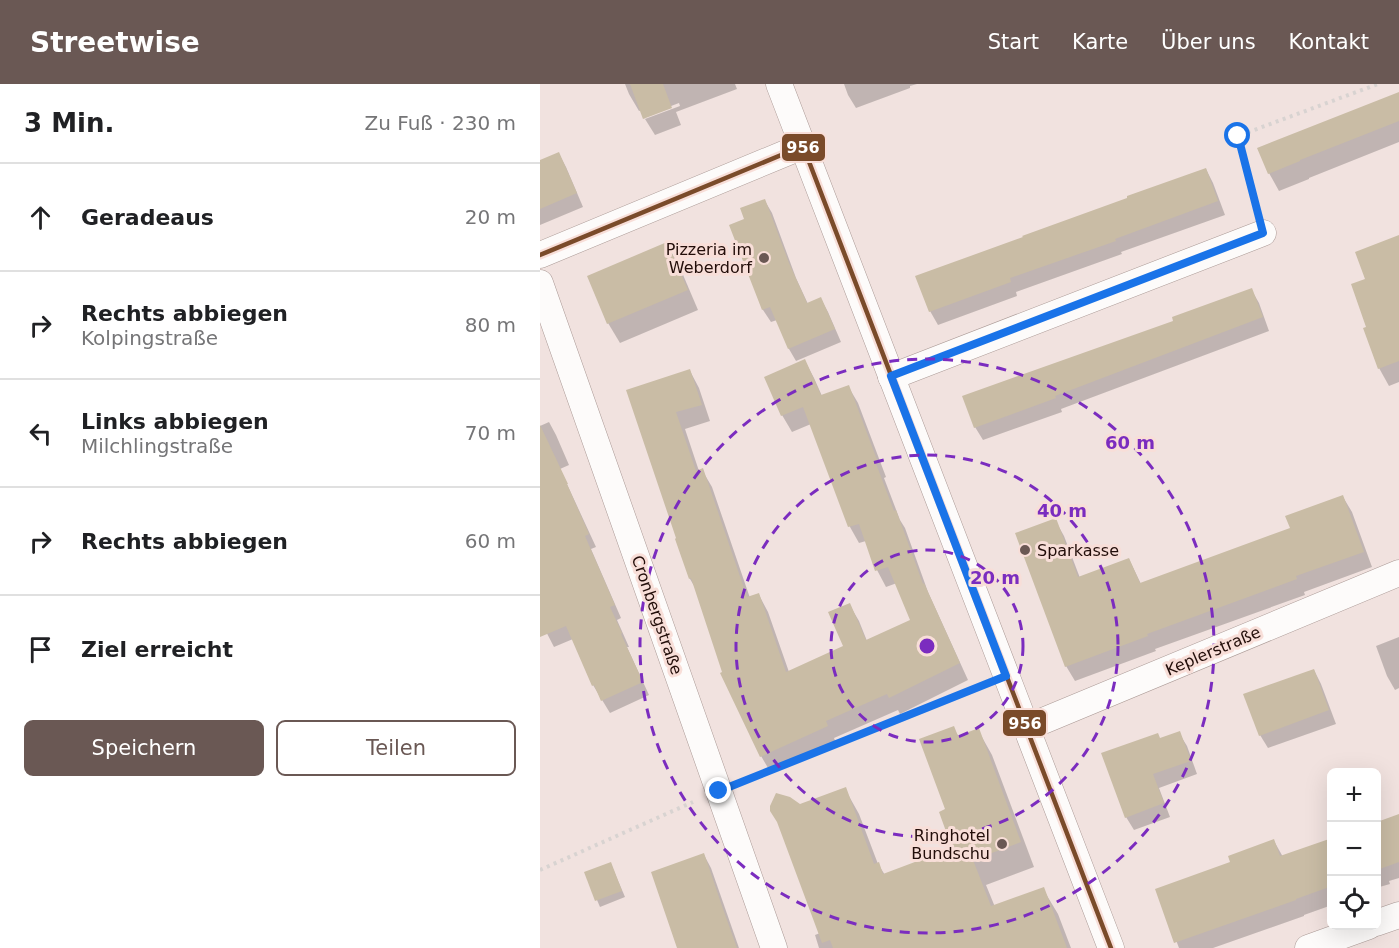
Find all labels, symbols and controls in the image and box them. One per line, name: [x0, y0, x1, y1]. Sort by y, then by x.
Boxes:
text: Streetwise: [30, 26, 200, 59]
text: Start: [988, 30, 1039, 54]
text: Karte: [1072, 30, 1128, 54]
text: Über uns: [1161, 30, 1256, 54]
text: Kontakt: [1289, 30, 1369, 54]
text: 3 Min.: [24, 108, 114, 138]
text: Zu Fuß · 230 m: [364, 111, 516, 135]
route start: [1224, 122, 1250, 148]
line badge: 956: [781, 133, 826, 162]
text: 956: [786, 138, 820, 157]
icon: ahead: [24, 201, 57, 234]
text: Geradeaus: [81, 205, 214, 230]
text: 20 m: [465, 205, 516, 229]
place label: Pizzeria im Weberdorf: [666, 240, 752, 277]
marker: Pizzeria im Weberdorf: [757, 251, 771, 265]
text: Rechts abbiegen: [81, 301, 288, 326]
icon: right: [24, 309, 57, 342]
text: 80 m: [465, 313, 516, 337]
text: Kolpingstraße: [81, 326, 218, 350]
text: Links abbiegen: [81, 409, 269, 434]
icon: left: [24, 417, 57, 450]
text: 70 m: [465, 421, 516, 445]
text: 60 m: [1105, 432, 1155, 453]
text: Milchlingstraße: [81, 434, 233, 458]
text: 40 m: [1037, 500, 1087, 521]
icon: right: [24, 525, 57, 558]
text: Rechts abbiegen: [81, 529, 288, 554]
text: 60 m: [465, 529, 516, 553]
place label: Sparkasse: [1037, 541, 1119, 560]
marker: Sparkasse: [1018, 543, 1032, 557]
street label: Cronbergstraße: [628, 553, 686, 677]
text: 20 m: [970, 567, 1020, 588]
street label: Keplerstraße: [1163, 622, 1263, 680]
icon: arrive: [24, 633, 57, 666]
centre of rings: [917, 636, 937, 656]
text: Ziel erreicht: [81, 637, 233, 662]
line badge: 956: [1002, 709, 1047, 737]
text: 956: [1008, 714, 1042, 733]
button: Speichern: [24, 720, 264, 776]
button: Teilen: [276, 720, 516, 776]
map controls: [1327, 768, 1381, 930]
button: +: [1327, 768, 1381, 822]
route end: [705, 777, 731, 803]
button: −: [1327, 822, 1381, 876]
place label: Ringhotel Bundschu: [911, 826, 990, 863]
marker: Ringhotel Bundschu: [995, 837, 1009, 851]
button: locate: [1327, 876, 1381, 930]

